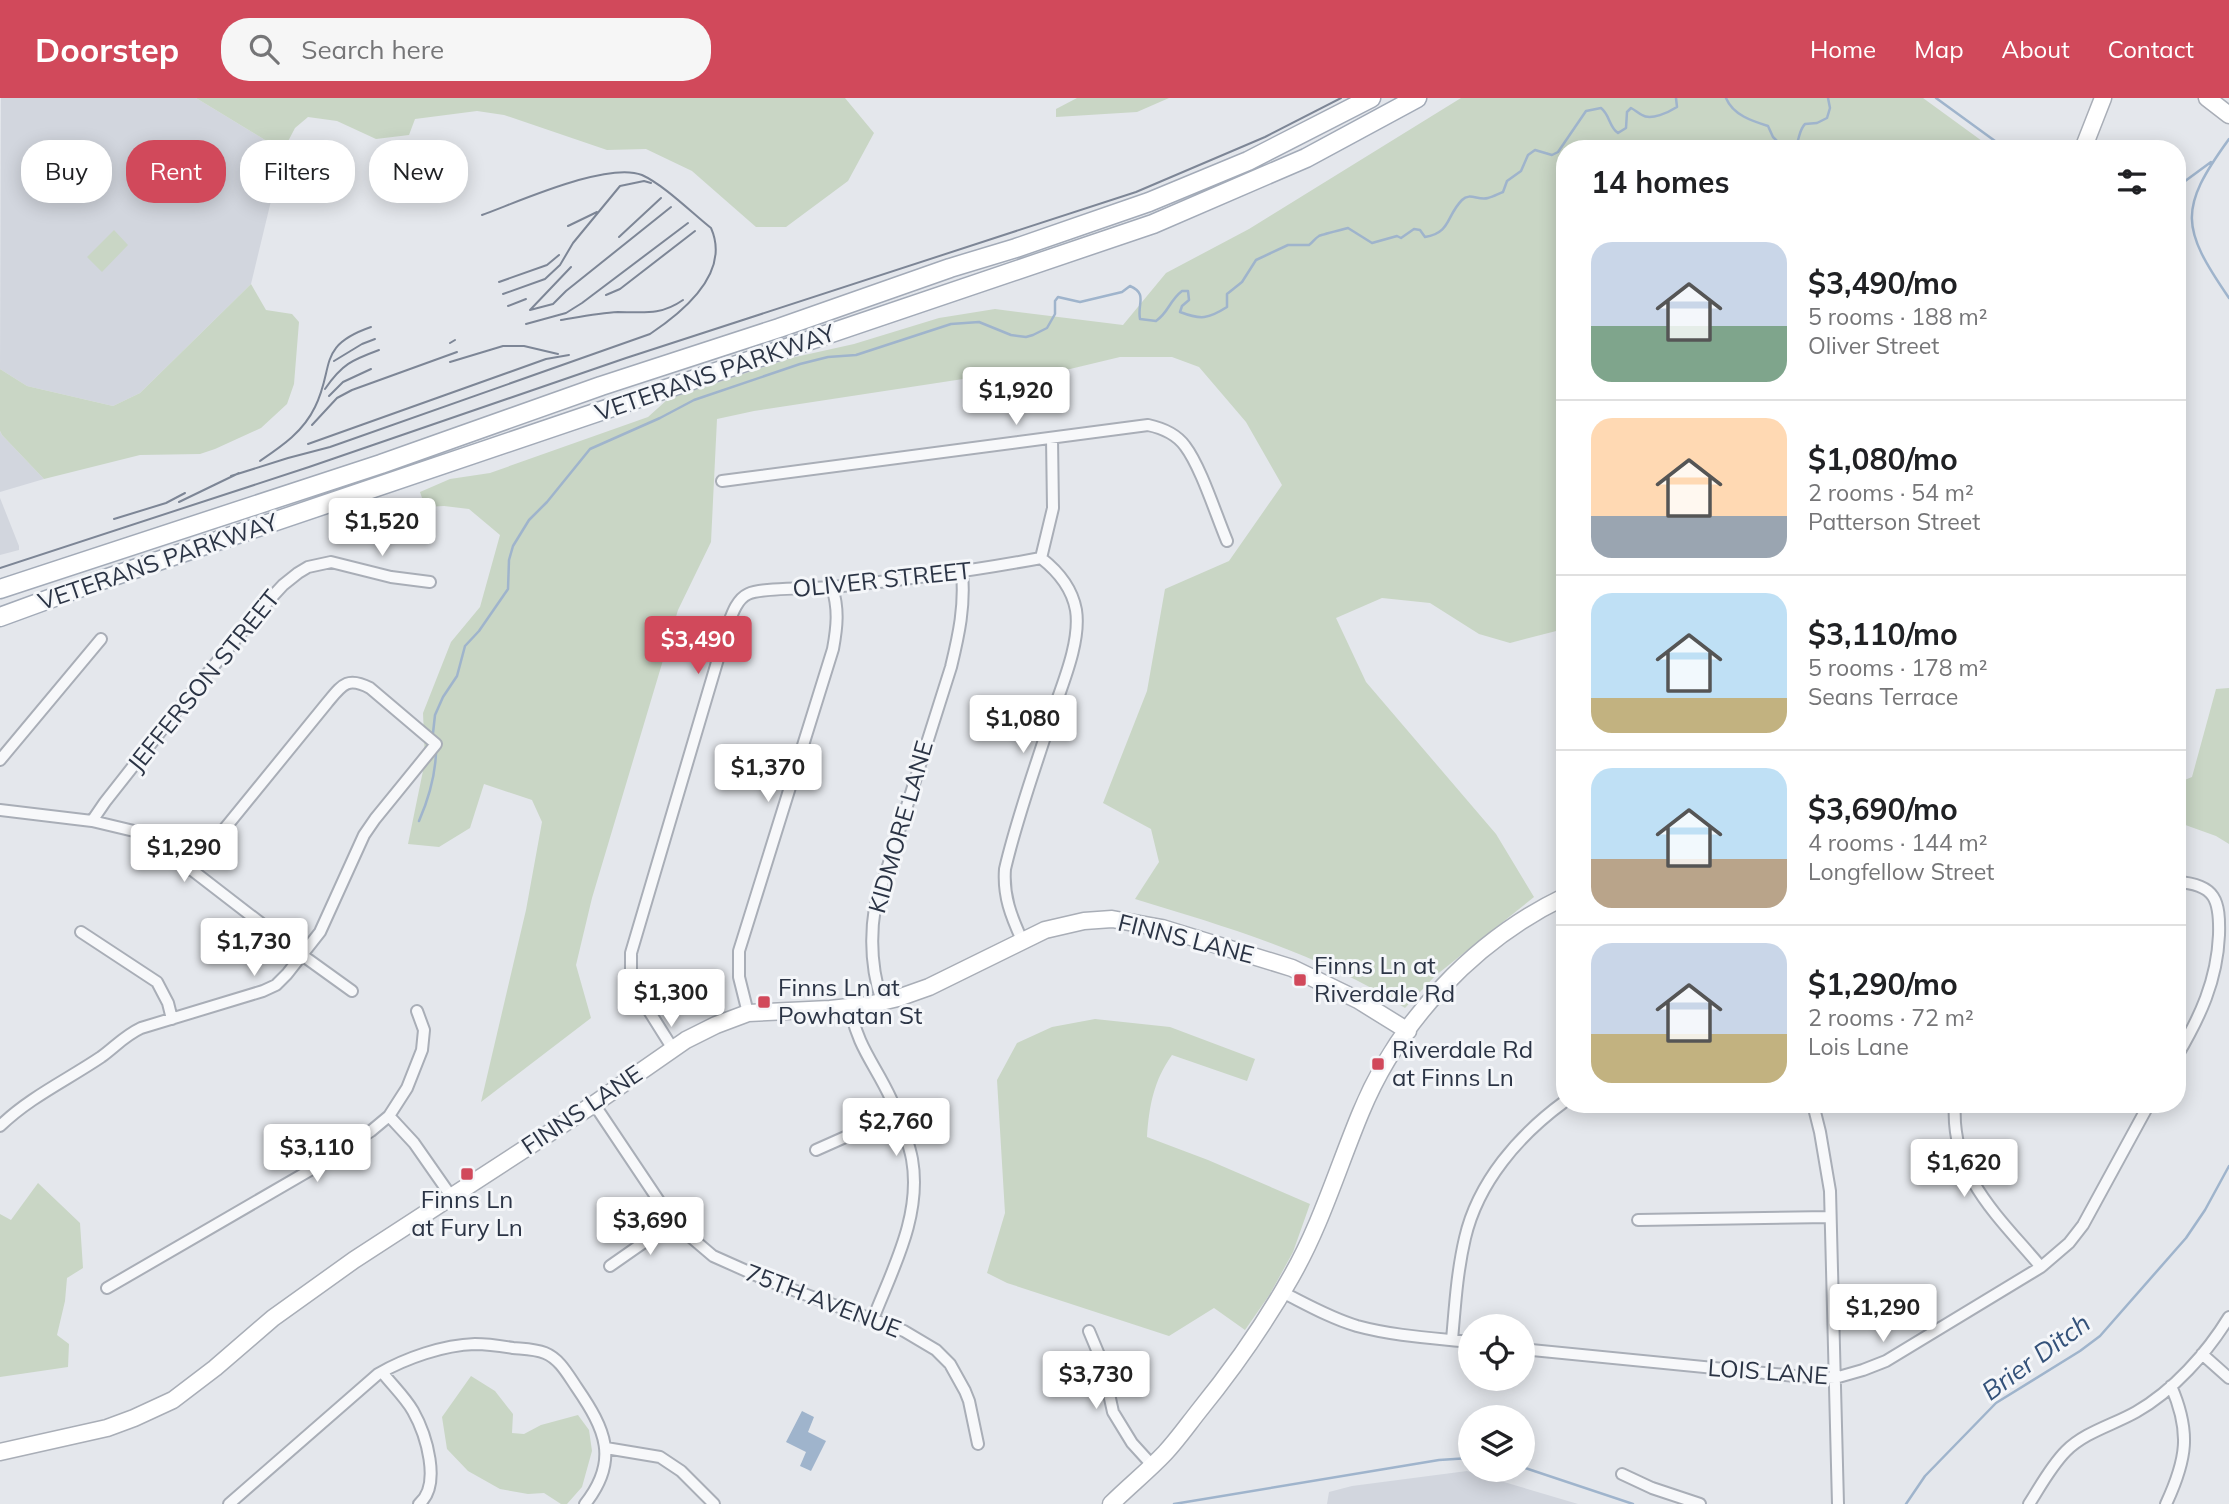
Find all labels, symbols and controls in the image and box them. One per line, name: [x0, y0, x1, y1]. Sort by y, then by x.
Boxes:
search box: [221, 18, 711, 81]
text: Doorstep: [35, 29, 179, 70]
icon: search: [245, 30, 283, 68]
text: Search here: [301, 33, 444, 66]
text: Home: [1810, 34, 1876, 64]
text: Map: [1914, 34, 1964, 64]
text: About: [2002, 34, 2070, 64]
text: Contact: [2108, 34, 2194, 64]
chip: Buy: [21, 140, 112, 203]
chip: Rent: [126, 140, 226, 203]
chip: Filters: [240, 140, 355, 203]
chip: New: [369, 140, 468, 203]
text: 14 homes: [1591, 163, 1730, 201]
icon: filters: [2113, 163, 2151, 201]
text: $3,490/mo: [1808, 264, 1958, 302]
icon: home: [1647, 270, 1731, 354]
text: 5 rooms · 188 m²: [1808, 302, 1988, 331]
street label: VETERANS PARKWAY: [591, 317, 839, 427]
text: Oliver Street: [1808, 331, 1939, 360]
pin: $1,920: [959, 368, 1073, 427]
text: $1,920: [979, 375, 1053, 404]
text: $1,080/mo: [1808, 440, 1958, 478]
icon: home: [1647, 446, 1731, 530]
text: 2 rooms · 54 m²: [1808, 478, 1974, 507]
pin: $1,520: [325, 498, 439, 558]
street label: VETERANS PARKWAY: [34, 506, 282, 616]
text: $1,520: [345, 506, 419, 535]
text: Patterson Street: [1808, 507, 1980, 536]
street label: OLIVER STREET: [791, 555, 973, 603]
street label: JEFFERSON STREET: [121, 583, 286, 777]
text: $3,110/mo: [1808, 615, 1958, 653]
pin: $3,490: [641, 616, 755, 676]
icon: home: [1647, 621, 1731, 705]
text: $3,490: [661, 624, 735, 653]
text: 5 rooms · 178 m²: [1808, 653, 1988, 682]
text: Seans Terrace: [1808, 682, 1958, 711]
pin: $1,080: [966, 696, 1080, 755]
text: $1,080: [986, 703, 1060, 732]
street label: KIDMORE LANE: [861, 737, 939, 916]
pin: $1,370: [711, 744, 825, 804]
text: $1,370: [731, 752, 805, 781]
text: $3,690/mo: [1808, 790, 1958, 828]
icon: home: [1647, 796, 1731, 880]
pin: $1,290: [127, 824, 241, 884]
text: 4 rooms · 144 m²: [1808, 828, 1988, 857]
text: $1,290: [147, 832, 221, 861]
text: Longfellow Street: [1808, 857, 1994, 886]
street label: FINNS LANE: [1115, 907, 1257, 969]
pin: $1,730: [197, 918, 311, 978]
text: $1,730: [217, 926, 291, 955]
place label: Finns Ln at Riverdale Rd: [1314, 950, 1455, 1008]
text: $1,290/mo: [1808, 965, 1958, 1003]
pin: $1,300: [614, 970, 728, 1029]
icon: home: [1647, 971, 1731, 1055]
place label: Finns Ln at Powhatan St: [778, 972, 922, 1030]
marker: Finns Ln at Riverdale Rd: [1292, 972, 1308, 988]
text: $1,300: [634, 977, 708, 1006]
marker: Finns Ln at Powhatan St: [756, 994, 772, 1010]
text: 2 rooms · 72 m²: [1808, 1003, 1974, 1032]
text: Lois Lane: [1808, 1032, 1909, 1061]
place label: Riverdale Rd at Finns Ln: [1392, 1034, 1533, 1092]
marker: Riverdale Rd at Finns Ln: [1370, 1056, 1386, 1072]
street label: FINNS LANE: [515, 1058, 647, 1160]
pin: $2,760: [839, 1098, 953, 1158]
text: $2,760: [859, 1106, 933, 1135]
pin: $3,110: [260, 1124, 374, 1184]
text: $3,110: [280, 1132, 354, 1161]
pin: $1,620: [1907, 1140, 2021, 1199]
text: $1,620: [1927, 1147, 2001, 1176]
marker: Finns Ln at Fury Ln: [459, 1166, 475, 1182]
place label: Finns Ln at Fury Ln: [411, 1184, 523, 1242]
pin: $3,690: [593, 1198, 707, 1257]
text: $3,690: [613, 1205, 687, 1234]
street label: 75TH AVENUE: [741, 1257, 906, 1344]
pin: $1,290: [1826, 1284, 1940, 1344]
text: $1,290: [1846, 1292, 1920, 1321]
water label: Brier Ditch: [1975, 1306, 2097, 1407]
map controls: [1458, 1314, 1535, 1482]
button: locate: [1458, 1314, 1535, 1391]
pin: $3,730: [1039, 1352, 1153, 1411]
street label: LOIS LANE: [1707, 1352, 1829, 1390]
text: $3,730: [1059, 1359, 1133, 1388]
button: layers: [1458, 1405, 1535, 1482]

